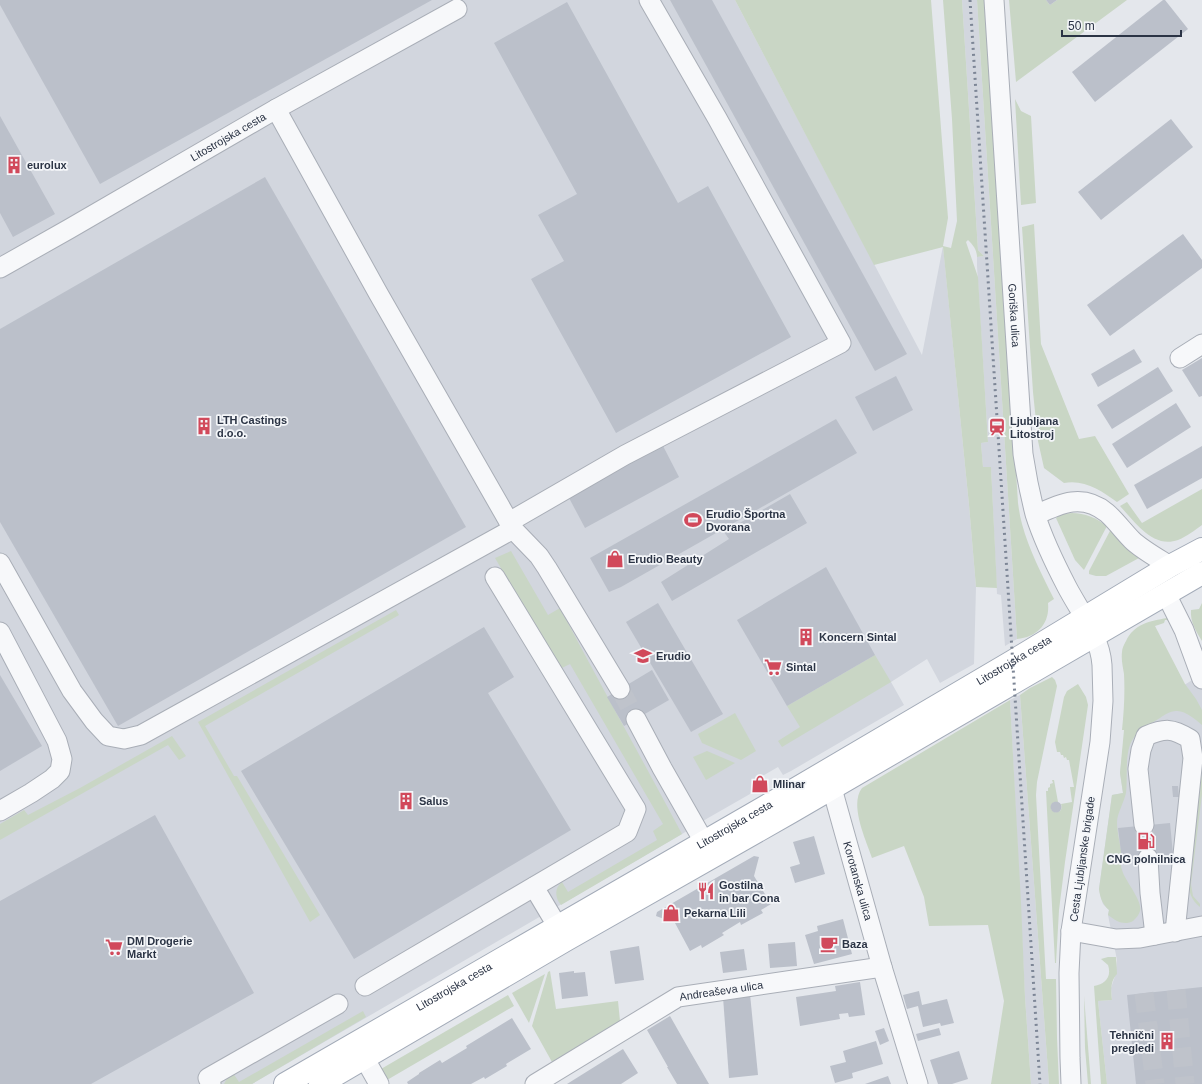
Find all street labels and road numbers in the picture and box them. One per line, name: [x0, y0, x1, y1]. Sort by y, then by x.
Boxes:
street label: Litostrojska cesta: [188, 110, 269, 163]
street label: Goriška ulica: [1006, 283, 1022, 348]
street label: Litostrojska cesta: [974, 633, 1054, 687]
street label: Cesta Ljubljanske brigade: [1067, 795, 1097, 923]
street label: Litostrojska cesta: [695, 798, 775, 851]
street label: Korotanska ulica: [841, 840, 875, 923]
street label: Litostrojska cesta: [414, 960, 494, 1013]
street label: Andreaševa ulica: [678, 978, 765, 1003]

